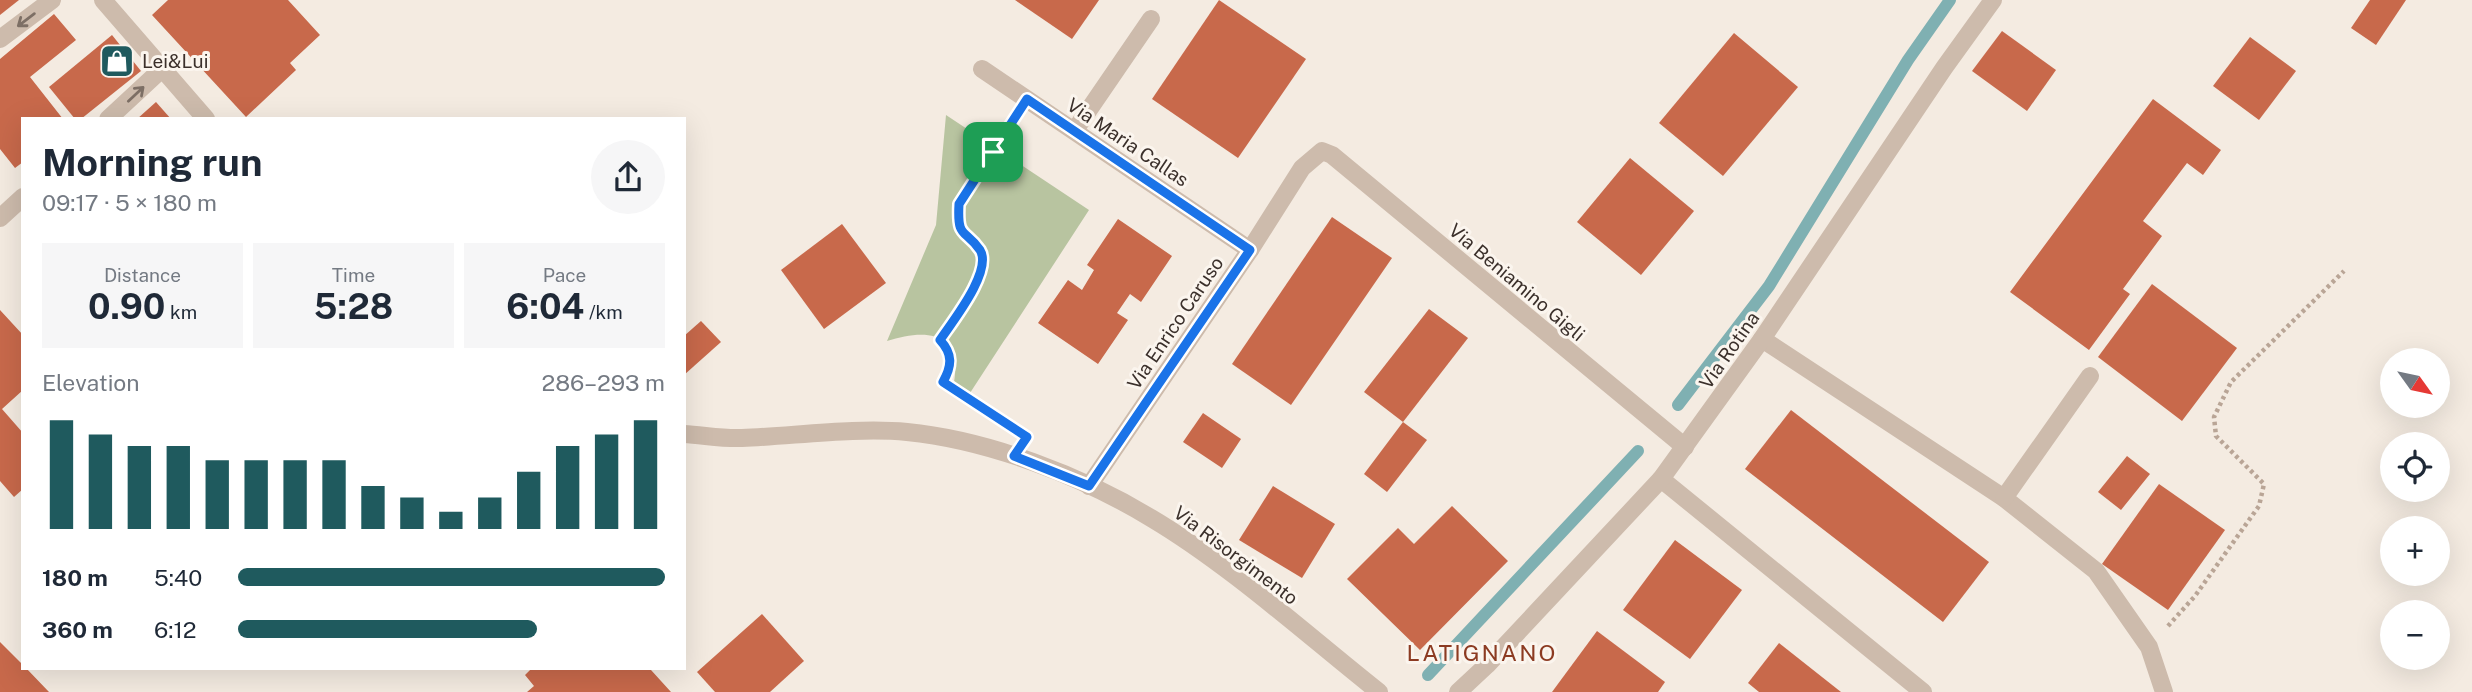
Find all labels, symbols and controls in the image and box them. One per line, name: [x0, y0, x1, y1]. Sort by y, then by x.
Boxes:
one-way arrow: [17, 12, 36, 27]
shop icon: Lei&Lui: [98, 42, 136, 80]
place label: Lei&Lui: [142, 50, 208, 72]
one-way arrow: [127, 85, 144, 102]
street label: Via Maria Callas: [1063, 93, 1193, 191]
pin: [963, 122, 1023, 182]
icon: arrive: [974, 133, 1012, 171]
text: Morning run: [42, 140, 263, 185]
button: share: [591, 140, 665, 214]
text: 09:17 · 5 × 180 m: [42, 189, 217, 216]
street label: Via Beniamino Gigli: [1445, 219, 1589, 345]
street label: Via Enrico Caruso: [1123, 253, 1227, 393]
text: Distance: [104, 264, 181, 286]
text: Time: [332, 264, 375, 286]
text: Pace: [543, 264, 586, 286]
text: 0.90: [88, 286, 165, 327]
text: 5:28: [314, 286, 393, 327]
text: 6:04: [506, 286, 584, 327]
text: km: [165, 301, 197, 323]
text: /km: [584, 301, 623, 323]
street label: Via Rotina: [1694, 307, 1764, 393]
north arrow: [2380, 348, 2450, 418]
map controls: [2380, 348, 2450, 670]
text: Elevation: [42, 369, 140, 396]
text: 286–293 m: [542, 369, 665, 396]
button: locate: [2380, 432, 2450, 502]
street label: Via Risorgimento: [1170, 501, 1302, 609]
button: +: [2380, 516, 2450, 586]
text: 180 m: [42, 564, 108, 591]
text: 5:40: [154, 564, 202, 591]
button: −: [2380, 600, 2450, 670]
text: 360 m: [42, 616, 113, 643]
text: 6:12: [154, 616, 197, 643]
district label: LATIGNANO: [1407, 639, 1557, 666]

